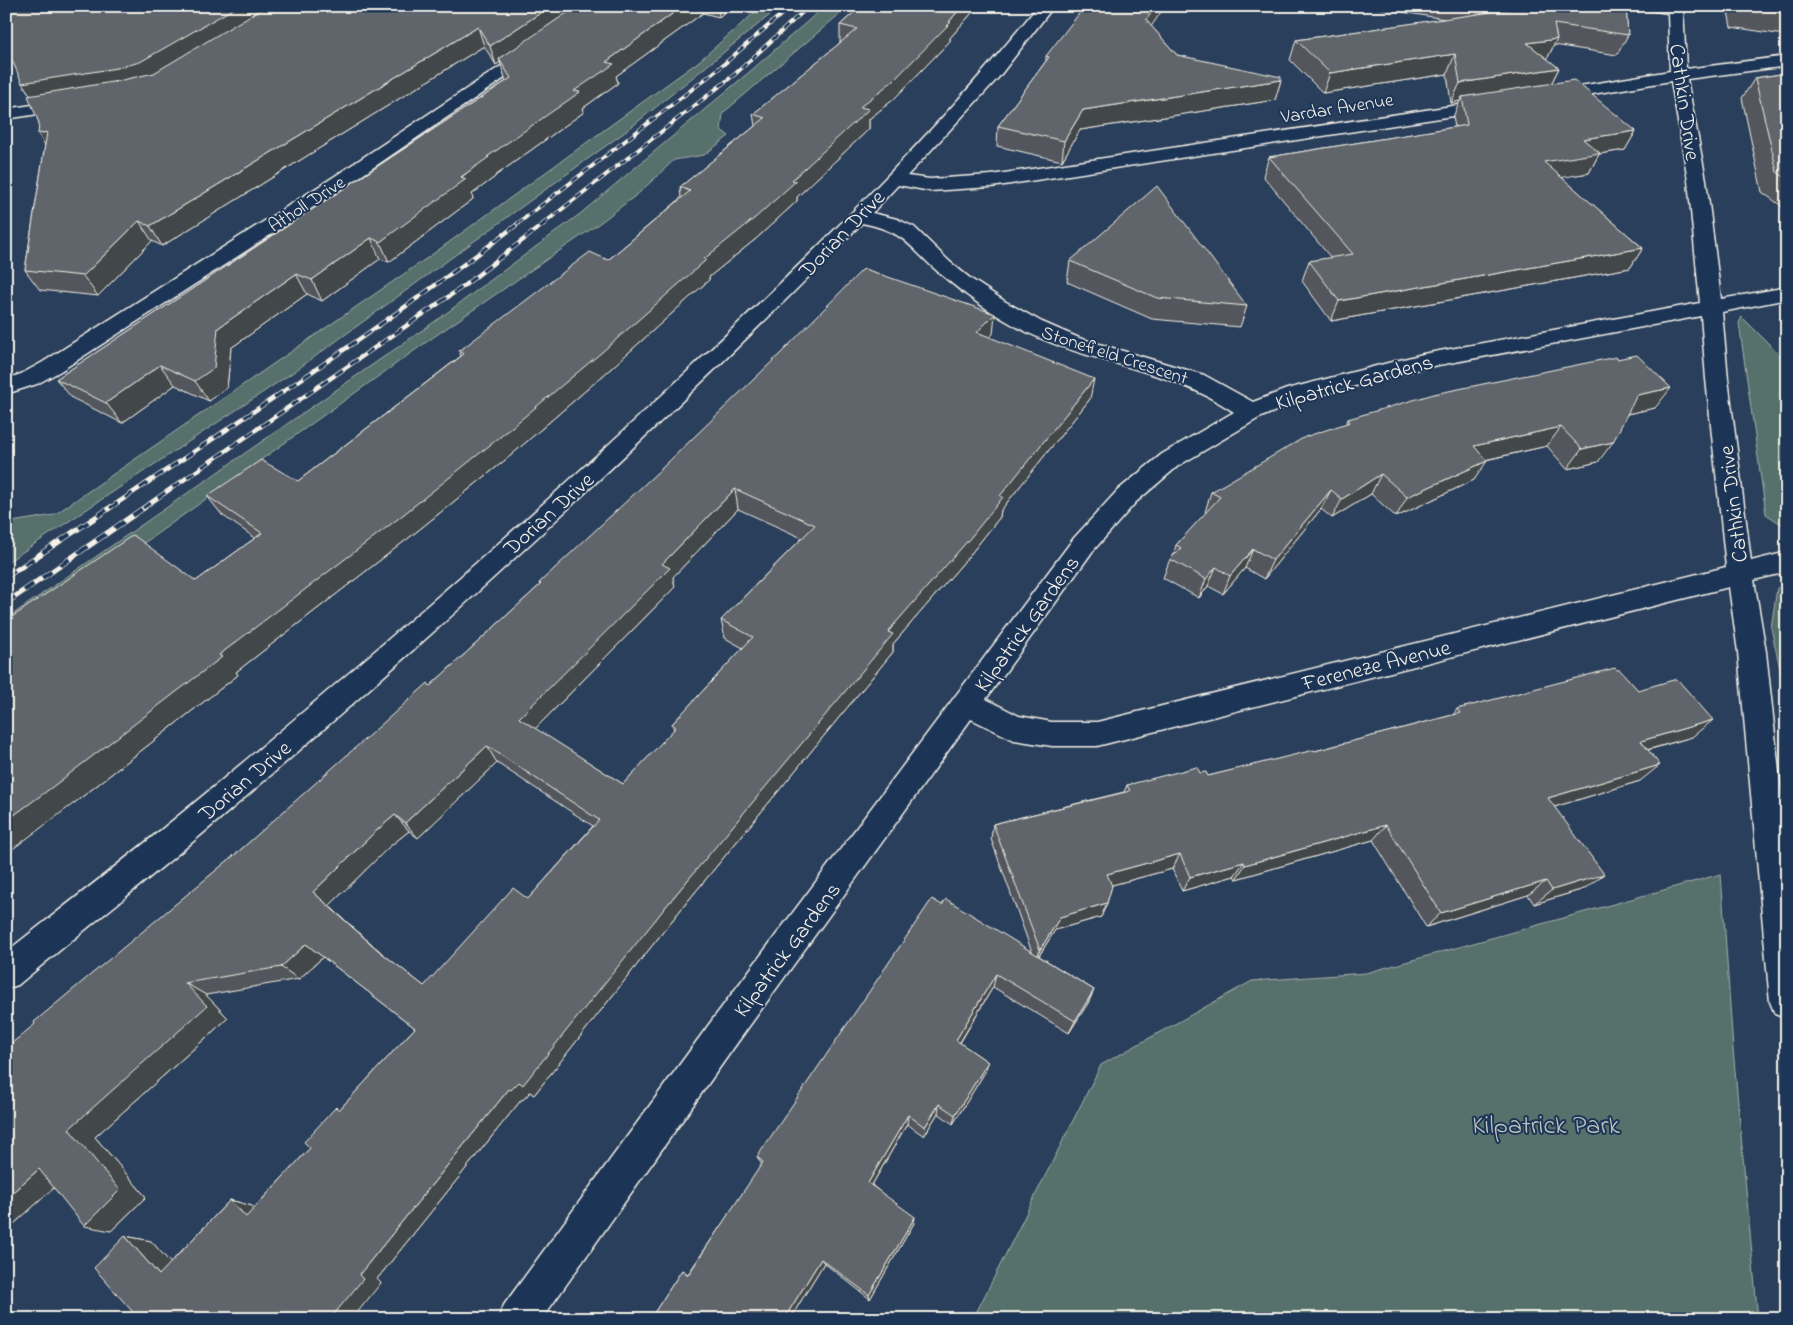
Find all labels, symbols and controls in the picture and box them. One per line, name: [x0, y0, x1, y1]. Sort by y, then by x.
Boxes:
street label: Cathkin Drive: [1659, 42, 1707, 163]
street label: Vardar Avenue: [1278, 87, 1396, 132]
street label: Atholl Drive: [263, 170, 352, 240]
street label: Dorian Drive: [792, 183, 894, 287]
street label: Stonefield Crescent: [1037, 320, 1192, 393]
street label: Kilpatrick Gardens: [1272, 347, 1437, 420]
street label: Cathkin Drive: [1712, 443, 1758, 564]
street label: Dorian Drive: [497, 466, 603, 565]
street label: Kilpatrick Gardens: [968, 550, 1089, 700]
street label: Fereneze Avenue: [1298, 633, 1454, 701]
street label: Dorian Drive: [192, 734, 299, 831]
street label: Kilpatrick Gardens: [727, 876, 850, 1025]
park label: Kilpatrick Park: [1472, 1108, 1620, 1146]

